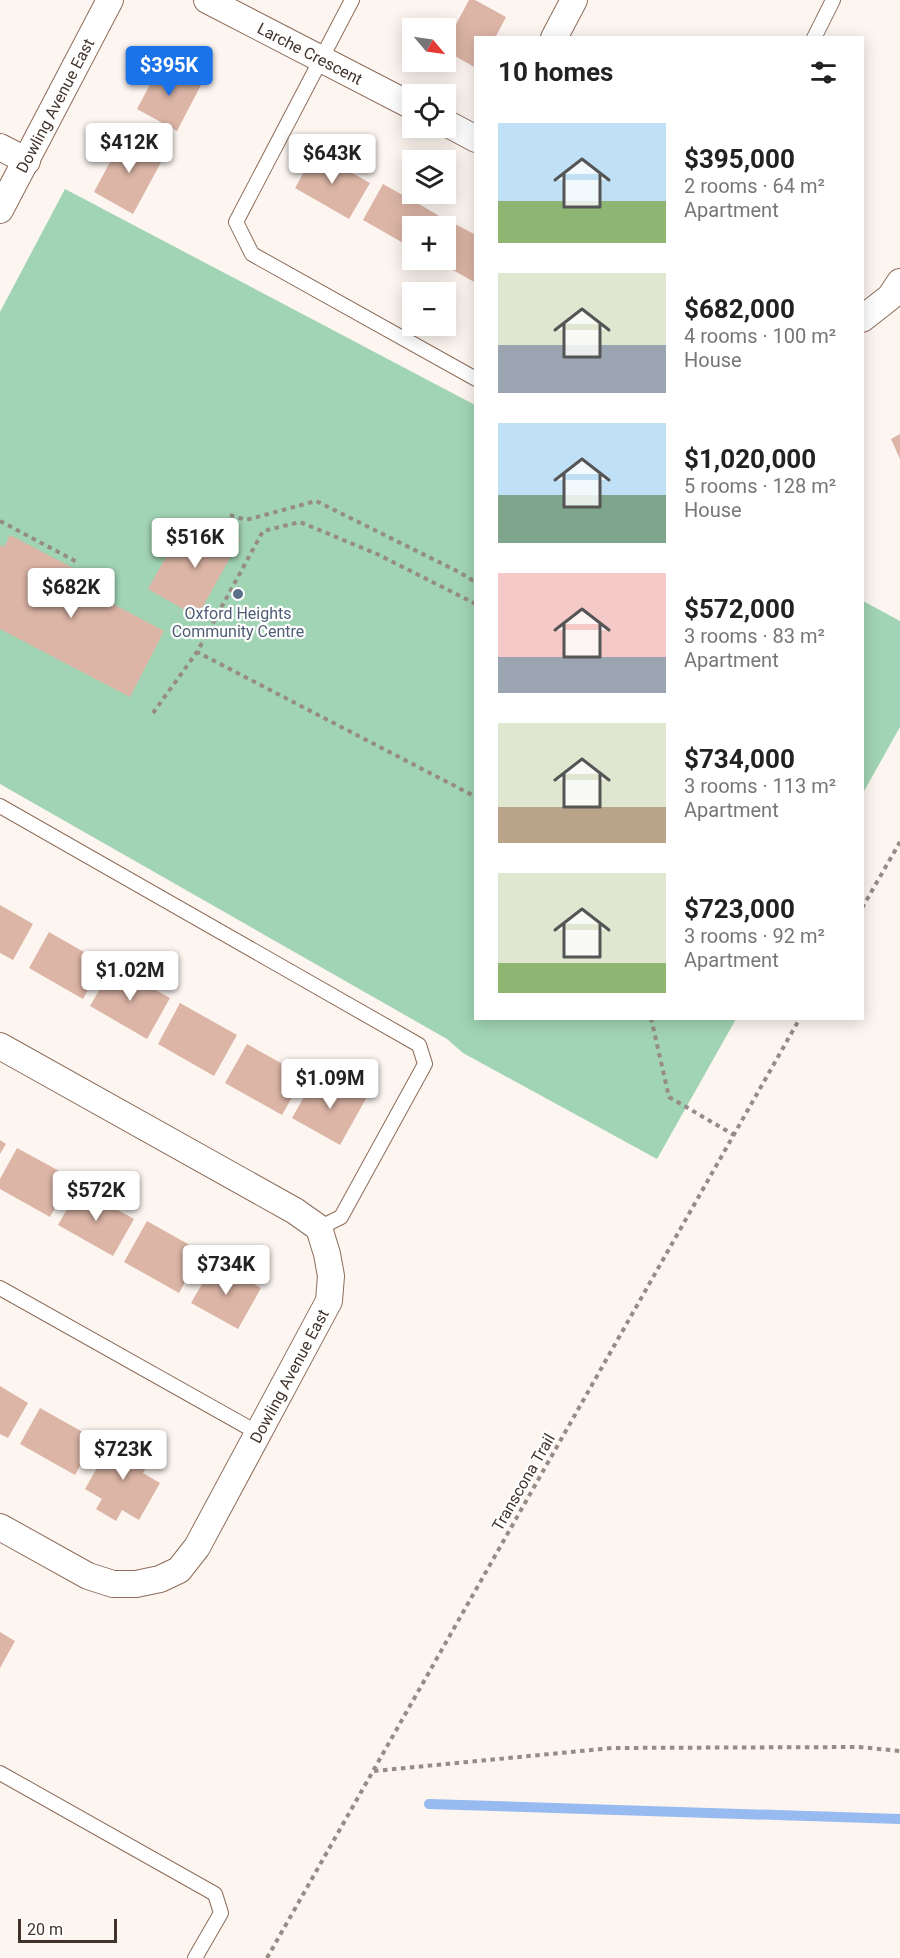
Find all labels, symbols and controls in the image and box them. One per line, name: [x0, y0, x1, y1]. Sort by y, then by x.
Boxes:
north arrow: [402, 18, 456, 72]
map controls: [402, 18, 456, 336]
street label: Larche Crescent: [254, 19, 366, 89]
street label: Dowling Avenue East: [12, 35, 98, 176]
pin: $395K: [127, 46, 211, 97]
text: $395K: [140, 53, 198, 77]
icon: filters: [807, 56, 840, 89]
text: 10 homes: [498, 57, 613, 87]
button: locate: [402, 84, 456, 138]
pin: $412K: [87, 123, 171, 174]
text: $412K: [100, 130, 158, 154]
pin: $643K: [290, 134, 374, 185]
text: $643K: [303, 141, 361, 165]
text: $395,000: [684, 144, 795, 174]
icon: home: [546, 147, 618, 219]
button: layers: [402, 150, 456, 204]
text: 2 rooms · 64 m²: [684, 174, 825, 198]
text: Apartment: [684, 198, 779, 222]
button: +: [402, 216, 456, 270]
button: −: [402, 282, 456, 336]
text: $682,000: [684, 294, 795, 324]
icon: home: [546, 297, 618, 369]
text: 4 rooms · 100 m²: [684, 324, 836, 348]
text: House: [684, 348, 742, 372]
text: $1,020,000: [684, 444, 816, 474]
icon: home: [546, 447, 618, 519]
text: 5 rooms · 128 m²: [684, 474, 836, 498]
text: House: [684, 498, 742, 522]
pin: $516K: [153, 518, 237, 569]
text: $516K: [166, 525, 224, 549]
pin: $682K: [29, 568, 113, 619]
text: $682K: [42, 575, 100, 599]
marker: Oxford Heights Community Centre: [231, 587, 245, 601]
text: $572,000: [684, 594, 795, 624]
icon: home: [546, 597, 618, 669]
place label: Oxford Heights Community Centre: [172, 604, 304, 641]
text: 3 rooms · 83 m²: [684, 624, 825, 648]
text: Apartment: [684, 648, 779, 672]
text: $734,000: [684, 744, 795, 774]
icon: home: [546, 747, 618, 819]
text: 3 rooms · 113 m²: [684, 774, 836, 798]
text: Apartment: [684, 798, 779, 822]
text: $723,000: [684, 894, 795, 924]
icon: home: [546, 897, 618, 969]
text: 3 rooms · 92 m²: [684, 924, 825, 948]
text: Apartment: [684, 948, 779, 972]
pin: $1.02M: [81, 951, 179, 1002]
text: $1.02M: [95, 958, 165, 982]
pin: $1.09M: [281, 1059, 379, 1110]
text: $1.09M: [295, 1066, 365, 1090]
pin: $572K: [54, 1171, 138, 1222]
text: $572K: [67, 1178, 125, 1202]
pin: $734K: [184, 1245, 268, 1296]
text: $734K: [197, 1252, 255, 1276]
street label: Dowling Avenue East: [246, 1306, 333, 1446]
pin: $723K: [81, 1430, 165, 1481]
street label: Transcona Trail: [488, 1430, 559, 1534]
text: $723K: [94, 1437, 152, 1461]
scale bar: [18, 1916, 117, 1944]
text: 20 m: [27, 1920, 63, 1939]

